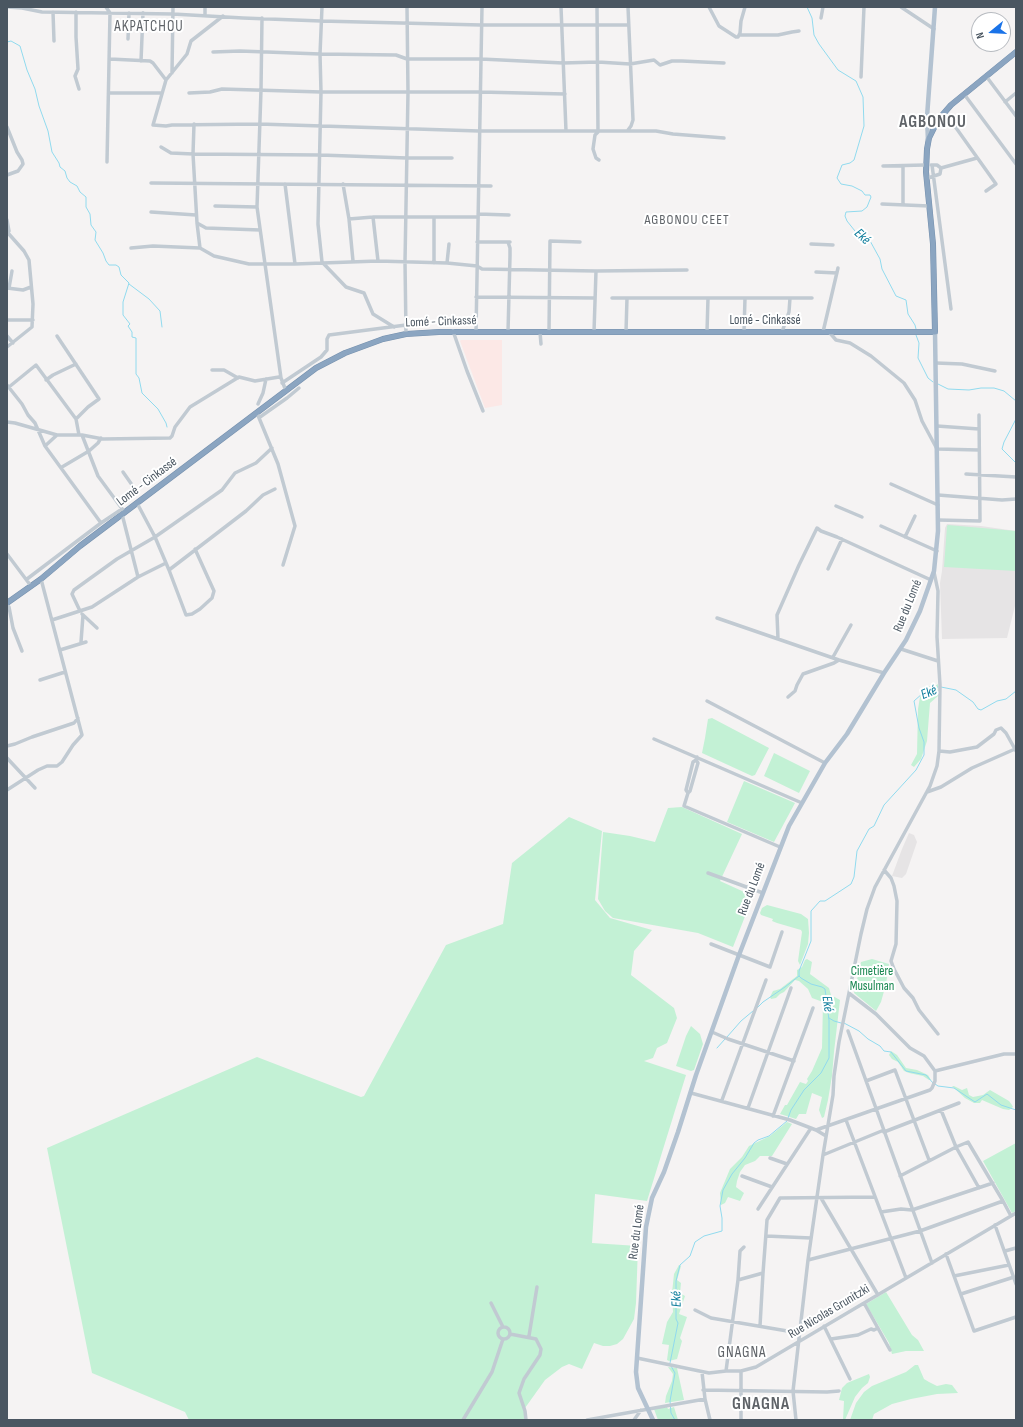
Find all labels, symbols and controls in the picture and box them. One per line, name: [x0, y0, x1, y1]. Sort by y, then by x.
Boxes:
north arrow: [971, 12, 1011, 52]
district label: AKPATCHOU: [114, 18, 184, 36]
text: N: [973, 31, 987, 40]
district label: AGBONOU: [899, 113, 967, 133]
district label: AGBONOU CEET: [644, 212, 730, 228]
water label: Eké: [850, 225, 874, 249]
street label: Lomé - Cinkassé: [405, 313, 477, 331]
street label: Lomé - Cinkassé: [729, 313, 801, 329]
street label: Lomé - Cinkassé: [114, 454, 180, 510]
street label: Rue du Lomé: [890, 577, 926, 635]
water label: Eké: [918, 682, 940, 704]
street label: Rue du Lomé: [735, 860, 769, 918]
park label: Cimetière Musulman: [850, 964, 894, 995]
water label: Eké: [818, 995, 836, 1013]
street label: Rue du Lomé: [626, 1204, 648, 1260]
street label: Rue Nicolas Grunitzki: [785, 1282, 873, 1342]
water label: Eké: [668, 1291, 686, 1307]
district label: GNAGNA: [717, 1344, 767, 1362]
district label: GNAGNA: [732, 1395, 790, 1415]

